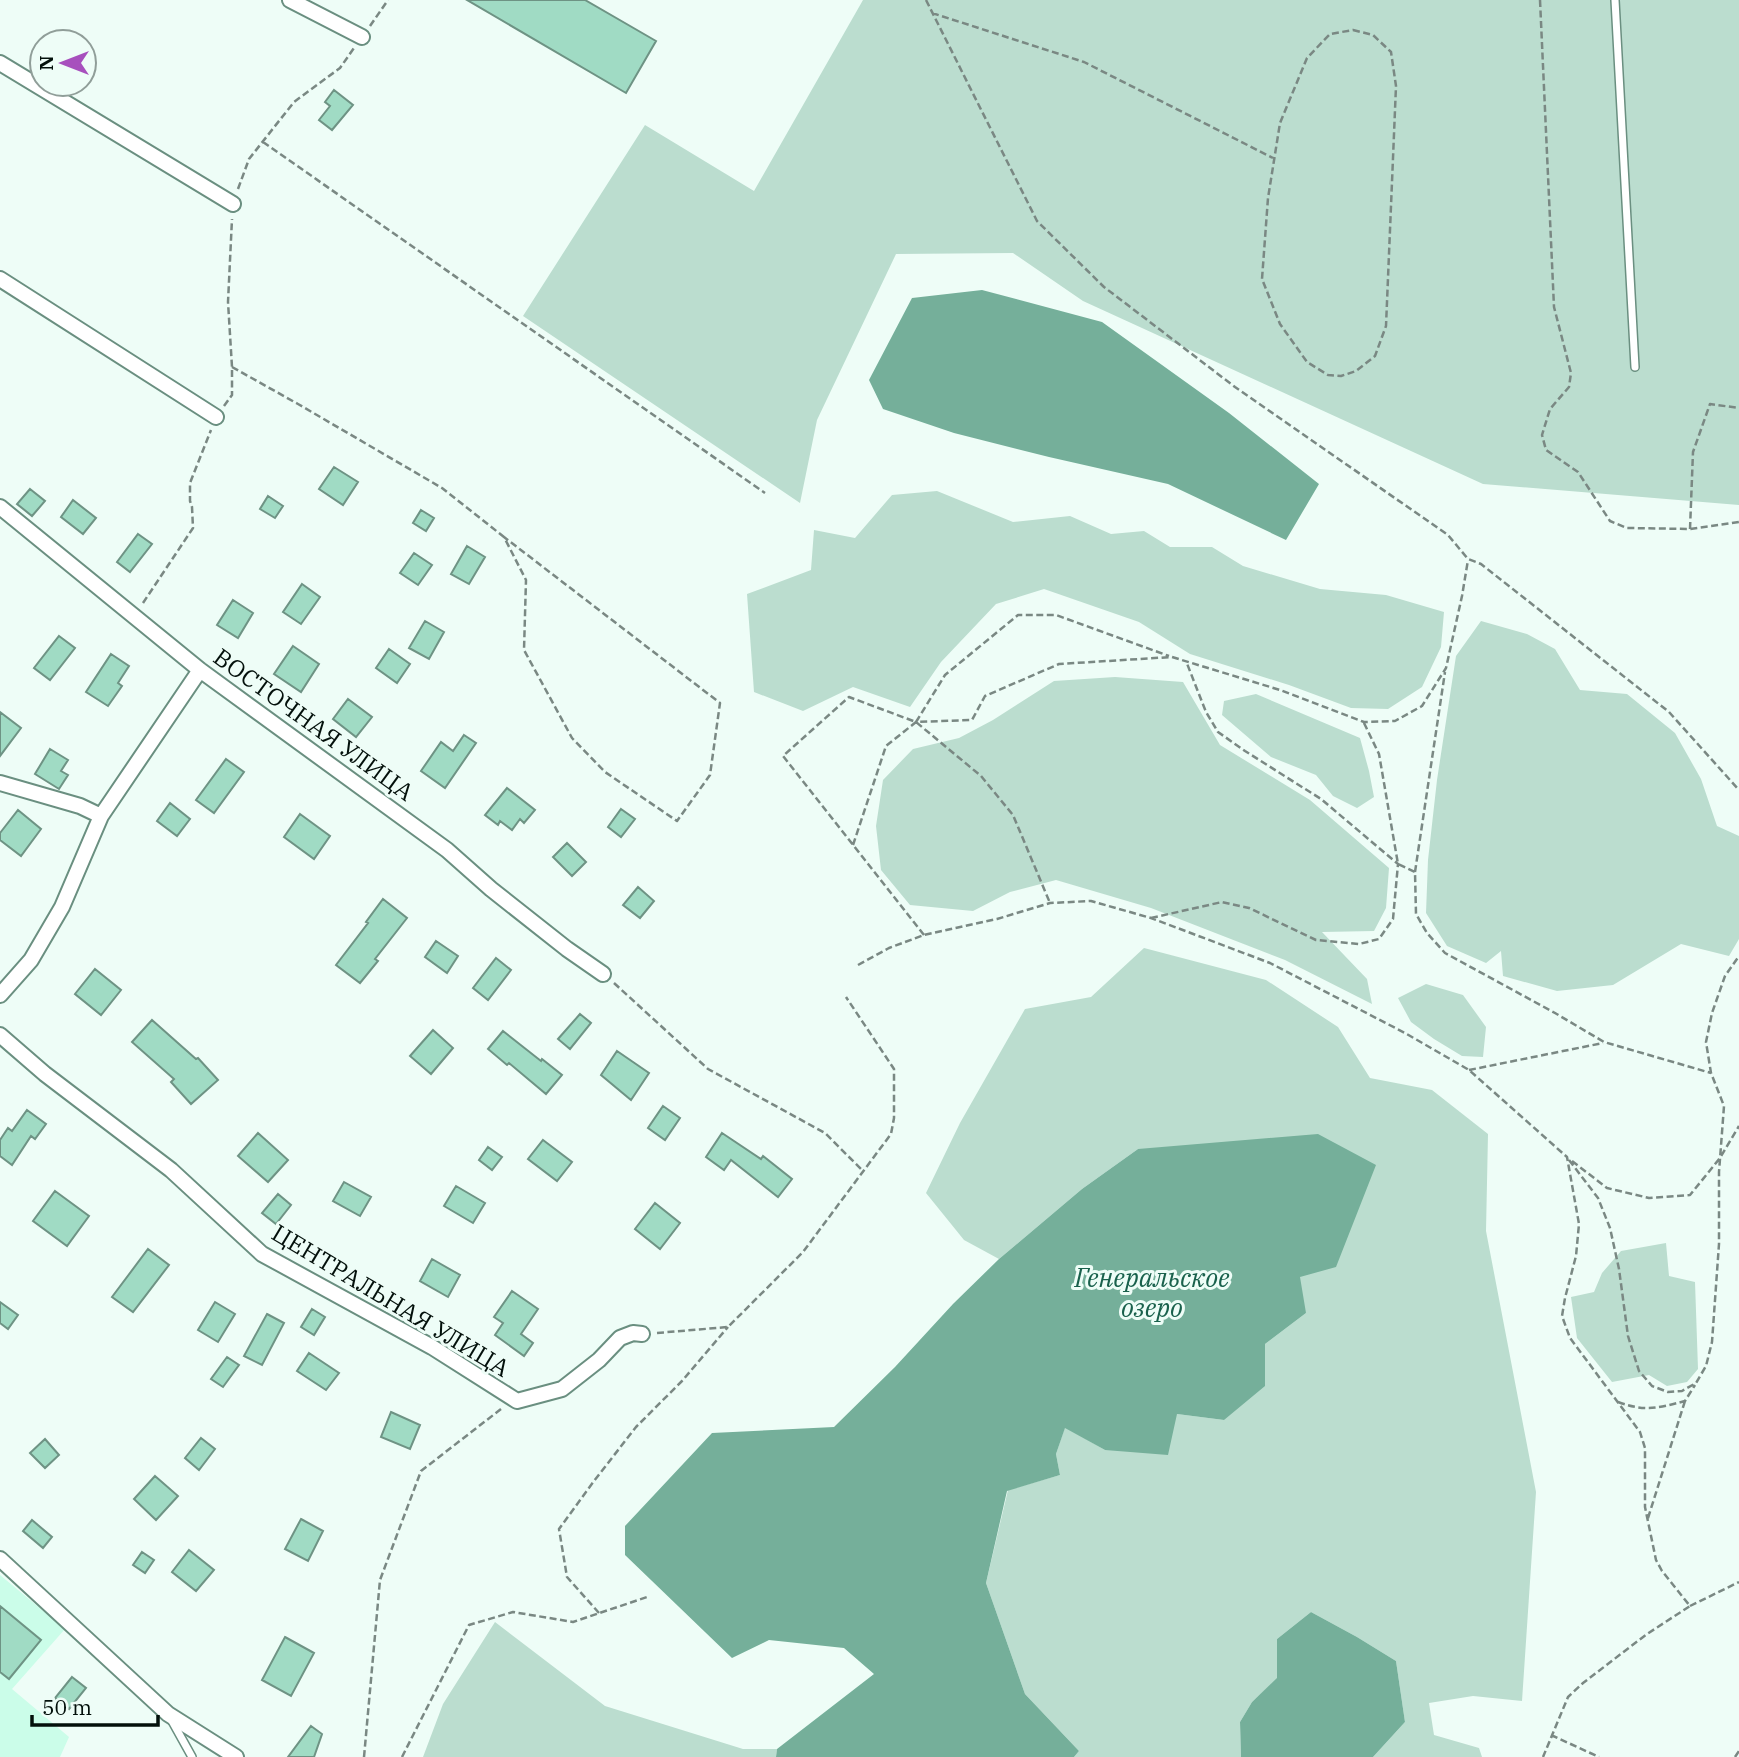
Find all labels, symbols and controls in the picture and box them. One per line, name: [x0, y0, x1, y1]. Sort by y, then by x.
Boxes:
north arrow: [28, 28, 98, 98]
text: N: [34, 55, 58, 71]
street label: ВОСТОЧНАЯ УЛИЦА: [207, 640, 421, 808]
street label: ЦЕНТРАЛЬНАЯ УЛИЦА: [266, 1216, 516, 1384]
water label: Генеральское озеро: [1073, 1260, 1230, 1324]
scale bar: [32, 1684, 158, 1728]
text: 50 m: [42, 1693, 92, 1721]

